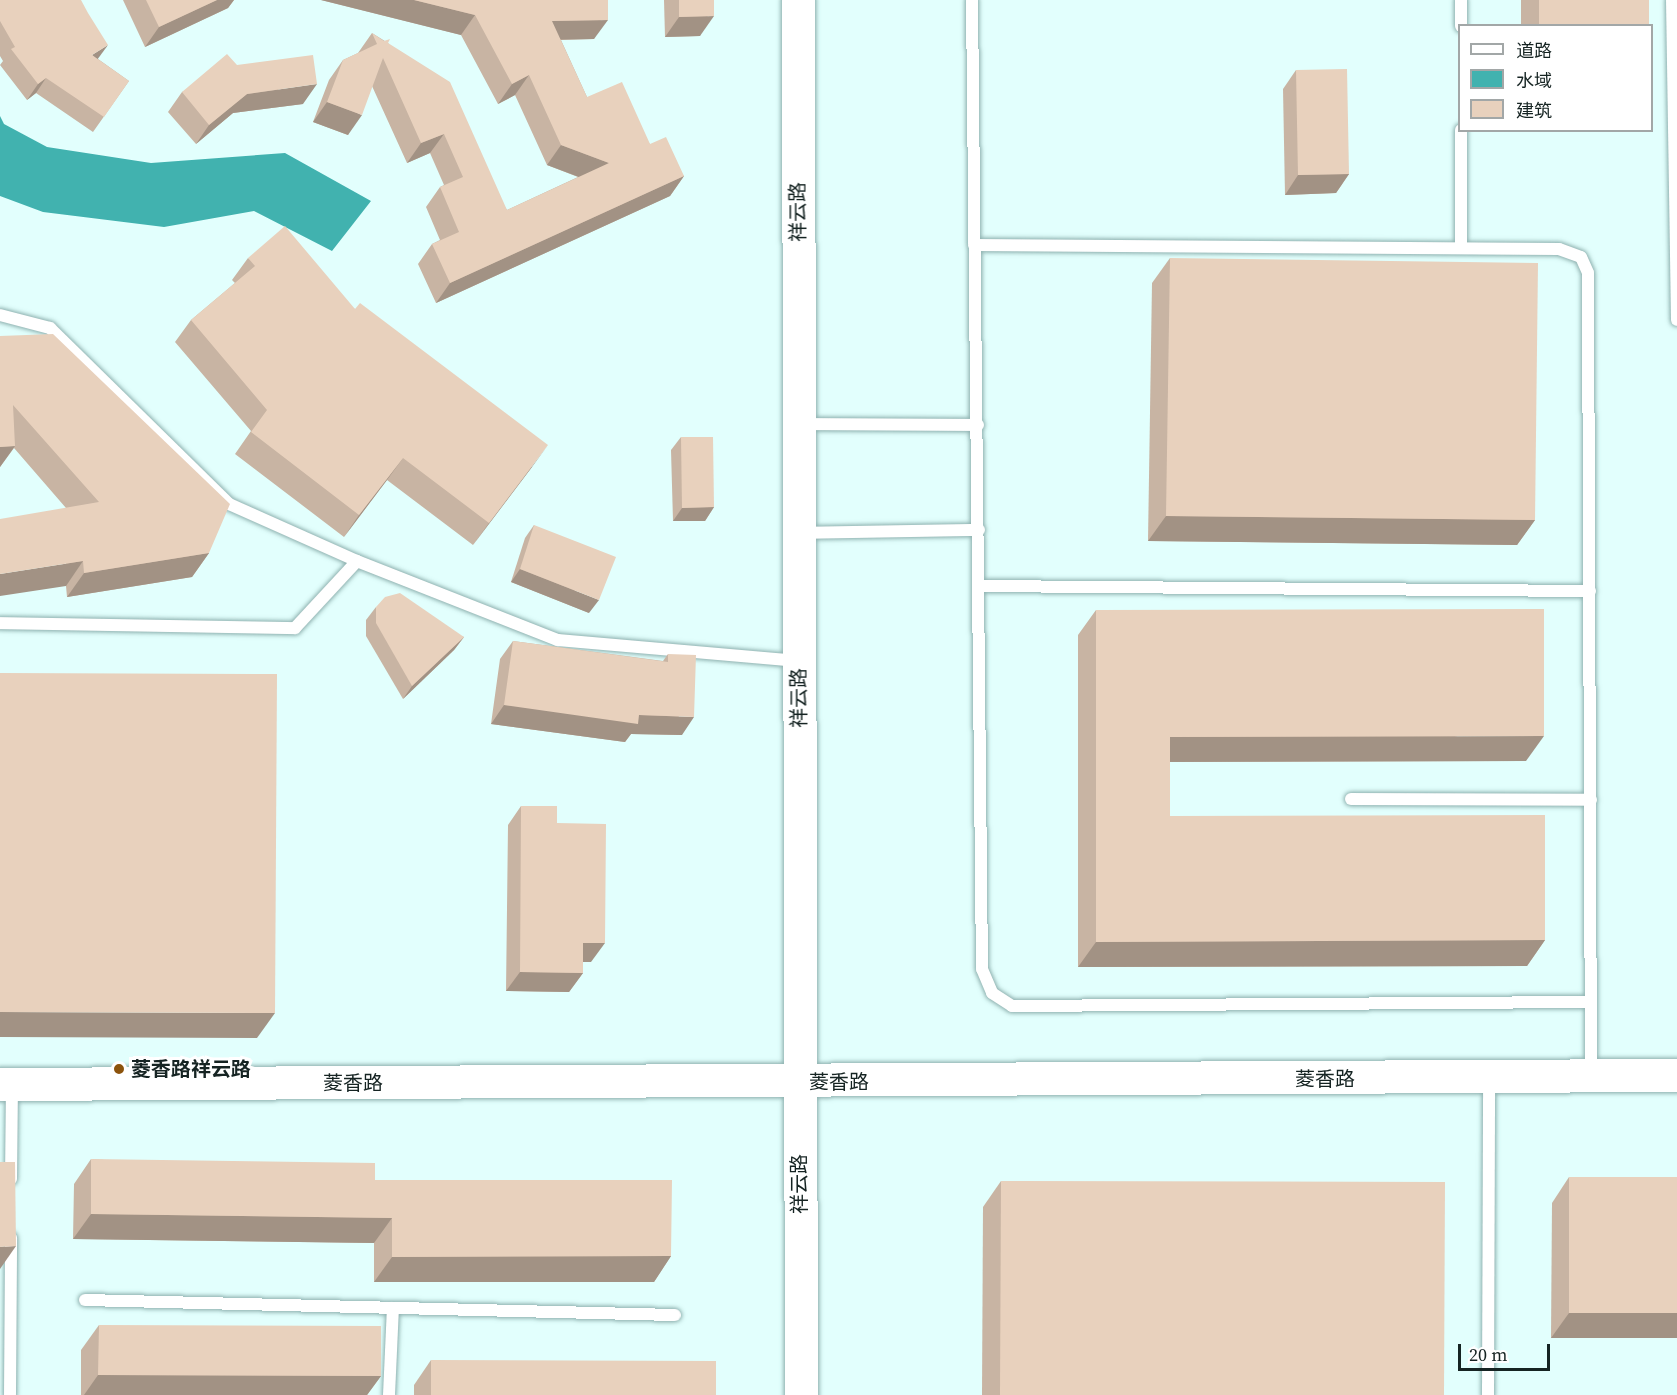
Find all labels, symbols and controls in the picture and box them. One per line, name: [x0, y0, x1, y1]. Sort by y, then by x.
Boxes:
legend: [1458, 24, 1653, 132]
text: 道路: [1516, 38, 1552, 63]
text: 水域: [1516, 68, 1552, 93]
text: 建筑: [1516, 98, 1552, 123]
street label: 祥云路: [786, 182, 810, 242]
street label: 祥云路: [787, 668, 811, 728]
place label: 菱香路祥云路: [131, 1057, 251, 1081]
marker: 菱香路祥云路: [112, 1062, 126, 1076]
street label: 菱香路: [1295, 1067, 1355, 1091]
street label: 菱香路: [809, 1070, 869, 1094]
street label: 菱香路: [323, 1071, 383, 1095]
street label: 祥云路: [787, 1154, 811, 1214]
scale bar: [1461, 1332, 1552, 1370]
text: 20 m: [1469, 1342, 1507, 1367]

